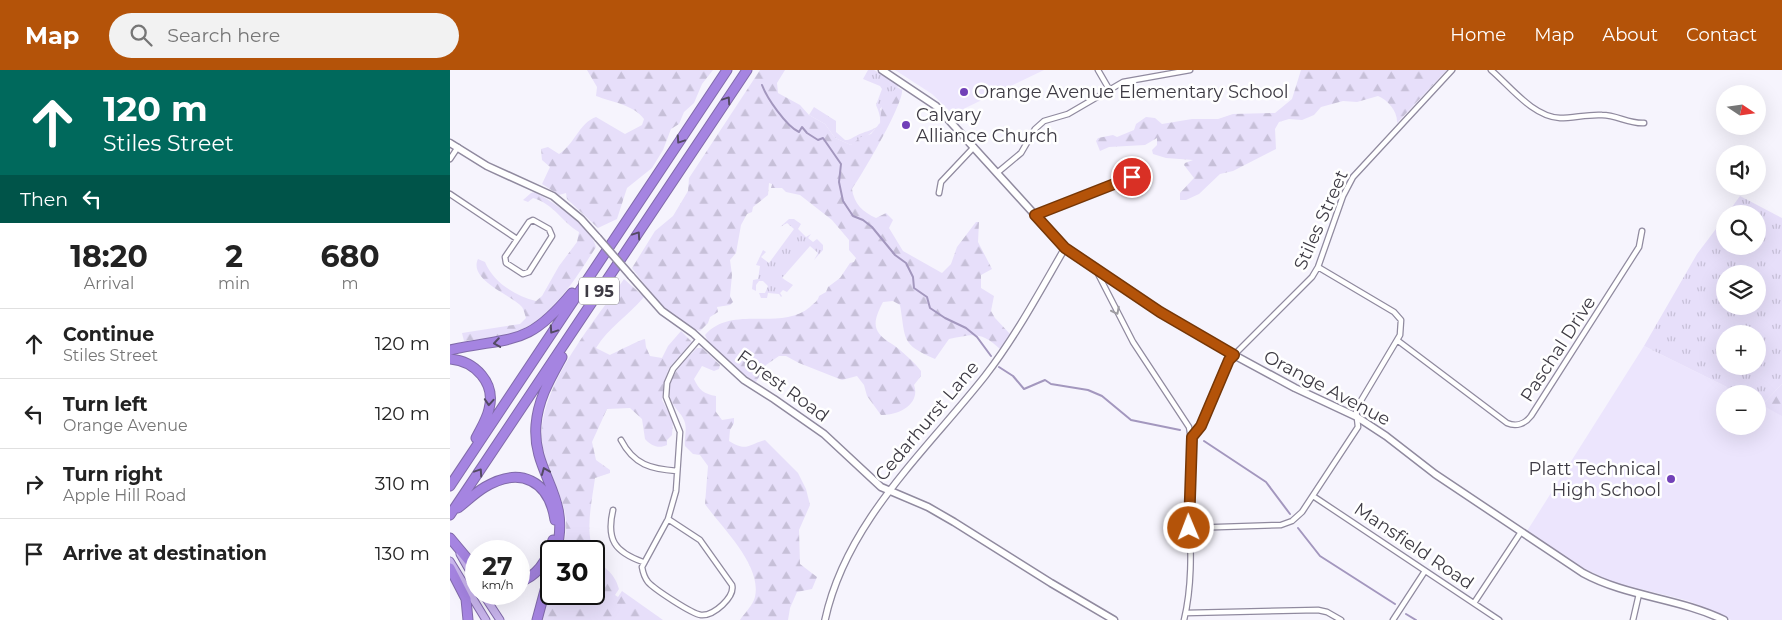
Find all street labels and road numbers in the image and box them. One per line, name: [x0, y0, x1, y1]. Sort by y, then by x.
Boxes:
street label: Stiles Street: [1289, 167, 1353, 273]
road number: I 95: [579, 278, 619, 305]
street label: Paschal Drive: [1516, 292, 1600, 406]
street label: Forest Road: [733, 345, 833, 427]
street label: Orange Avenue: [1260, 345, 1394, 431]
street label: Cedarhurst Lane: [870, 357, 984, 485]
street label: Mansfield Road: [1350, 498, 1478, 594]

